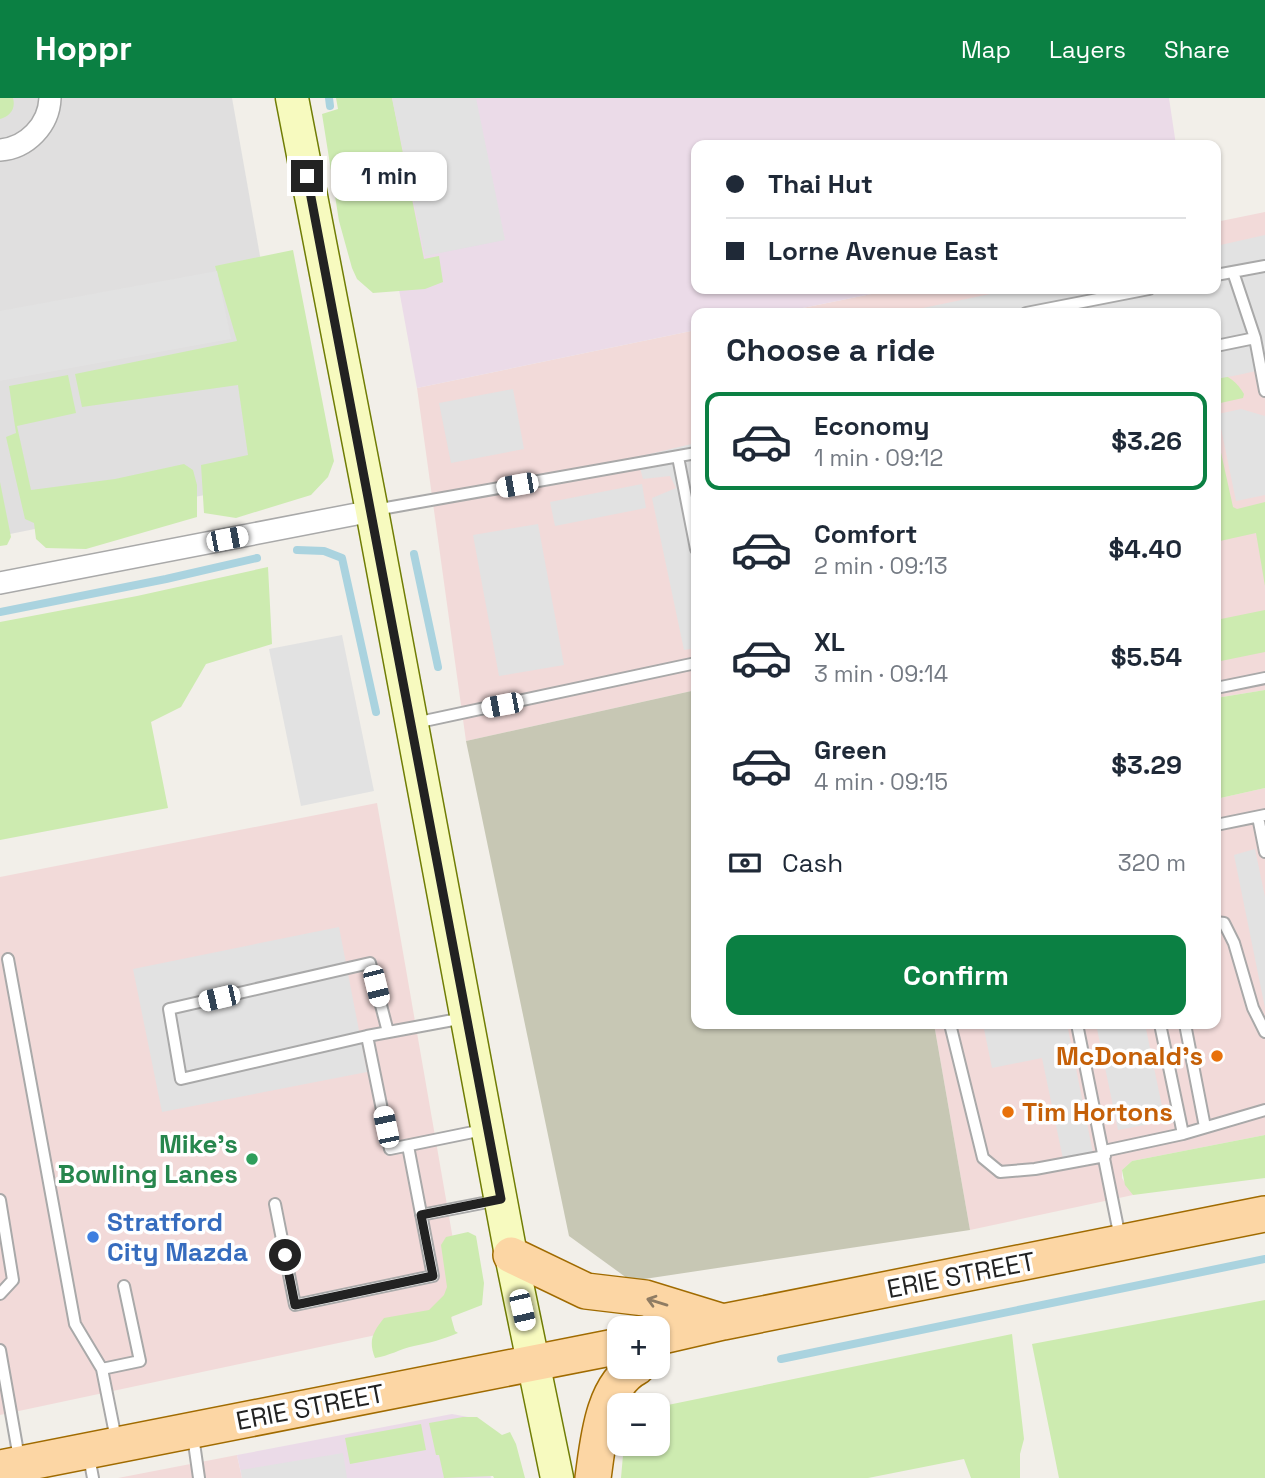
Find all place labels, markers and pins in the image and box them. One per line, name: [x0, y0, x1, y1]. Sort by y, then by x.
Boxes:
place label: McDonald's: [1056, 1039, 1203, 1073]
marker: McDonald's: [1209, 1048, 1225, 1064]
place label: Tim Hortons: [1022, 1095, 1173, 1129]
marker: Tim Hortons: [1000, 1104, 1016, 1120]
place label: Mike's Bowling Lanes: [58, 1127, 238, 1191]
marker: Mike's Bowling Lanes: [244, 1151, 260, 1167]
place label: Stratford City Mazda: [107, 1205, 248, 1269]
marker: Stratford City Mazda: [85, 1229, 101, 1245]

